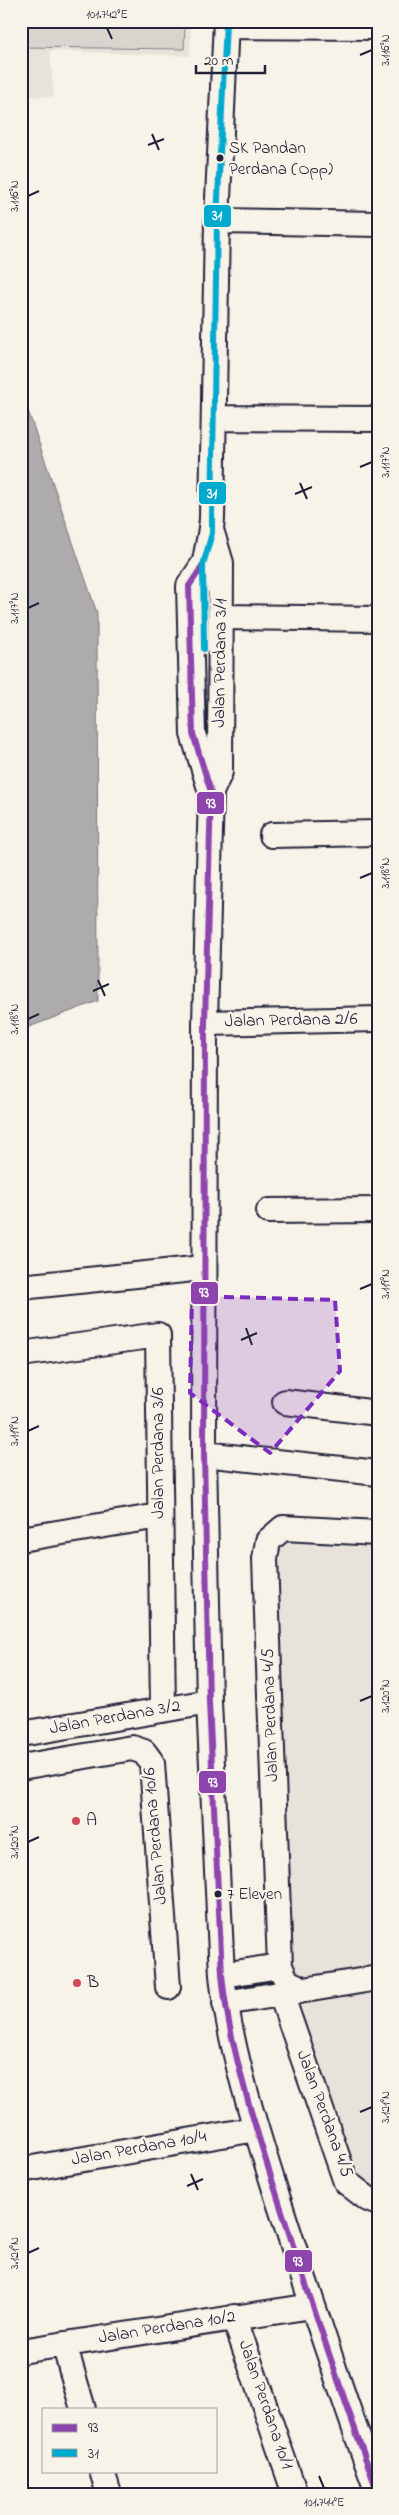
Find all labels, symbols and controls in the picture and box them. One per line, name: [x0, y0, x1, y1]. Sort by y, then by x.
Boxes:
text: 101.742°E: [86, 6, 128, 24]
text: 3.116°N: [377, 34, 395, 66]
scale bar: [196, 42, 265, 74]
text: 20 m: [204, 50, 234, 72]
place label: SK Pandan Perdana (Opp): [229, 136, 333, 182]
marker: SK Pandan Perdana (Opp): [215, 153, 225, 163]
text: 3.116°N: [6, 180, 24, 212]
line badge: 31: [203, 204, 232, 228]
text: 31: [211, 206, 223, 227]
text: 3.117°N: [377, 446, 395, 478]
line badge: 31: [198, 481, 227, 505]
text: 31: [206, 484, 218, 505]
text: 3.117°N: [6, 592, 24, 624]
street label: Jalan Perdana 3/1: [207, 598, 235, 728]
line badge: 93: [196, 791, 225, 815]
text: 93: [205, 794, 216, 815]
text: 3.118°N: [377, 858, 395, 888]
text: 3.118°N: [6, 1004, 24, 1034]
street label: Jalan Perdana 2/6: [224, 1007, 358, 1035]
text: 3.119°N: [377, 1269, 395, 1299]
line badge: 93: [190, 1281, 219, 1305]
text: 93: [198, 1283, 209, 1304]
street label: Jalan Perdana 3/6: [146, 1387, 172, 1519]
text: 3.119°N: [6, 1416, 24, 1446]
street label: Jalan Perdana 4/5: [256, 1648, 286, 1782]
text: 3.120°N: [377, 1679, 395, 1713]
street label: Jalan Perdana 3/2: [47, 1694, 183, 1742]
street label: Jalan Perdana 10/6: [137, 1766, 175, 1906]
line badge: 93: [198, 1770, 227, 1794]
text: 93: [207, 1773, 218, 1794]
place label: A: [86, 1808, 97, 1834]
marker: A: [70, 1815, 82, 1827]
text: 3.120°N: [6, 1825, 24, 1859]
place label: 7 Eleven: [227, 1882, 282, 1907]
marker: 7 Eleven: [213, 1889, 223, 1899]
place label: B: [86, 1970, 99, 1996]
marker: B: [71, 1977, 83, 1989]
street label: Jalan Perdana 4/5: [289, 2047, 359, 2181]
text: 3.121°N: [377, 2091, 395, 2123]
street label: Jalan Perdana 10/4: [69, 2124, 209, 2174]
text: 3.121°N: [6, 2237, 24, 2269]
line badge: 93: [284, 2249, 313, 2273]
text: 93: [292, 2252, 303, 2273]
street label: Jalan Perdana 10/2: [97, 2304, 238, 2352]
street label: Jalan Perdana 10/1: [231, 2337, 299, 2473]
legend: [42, 2408, 218, 2472]
text: 93: [88, 2417, 99, 2439]
text: 31: [88, 2443, 99, 2465]
text: 101.744°E: [304, 2494, 344, 2512]

